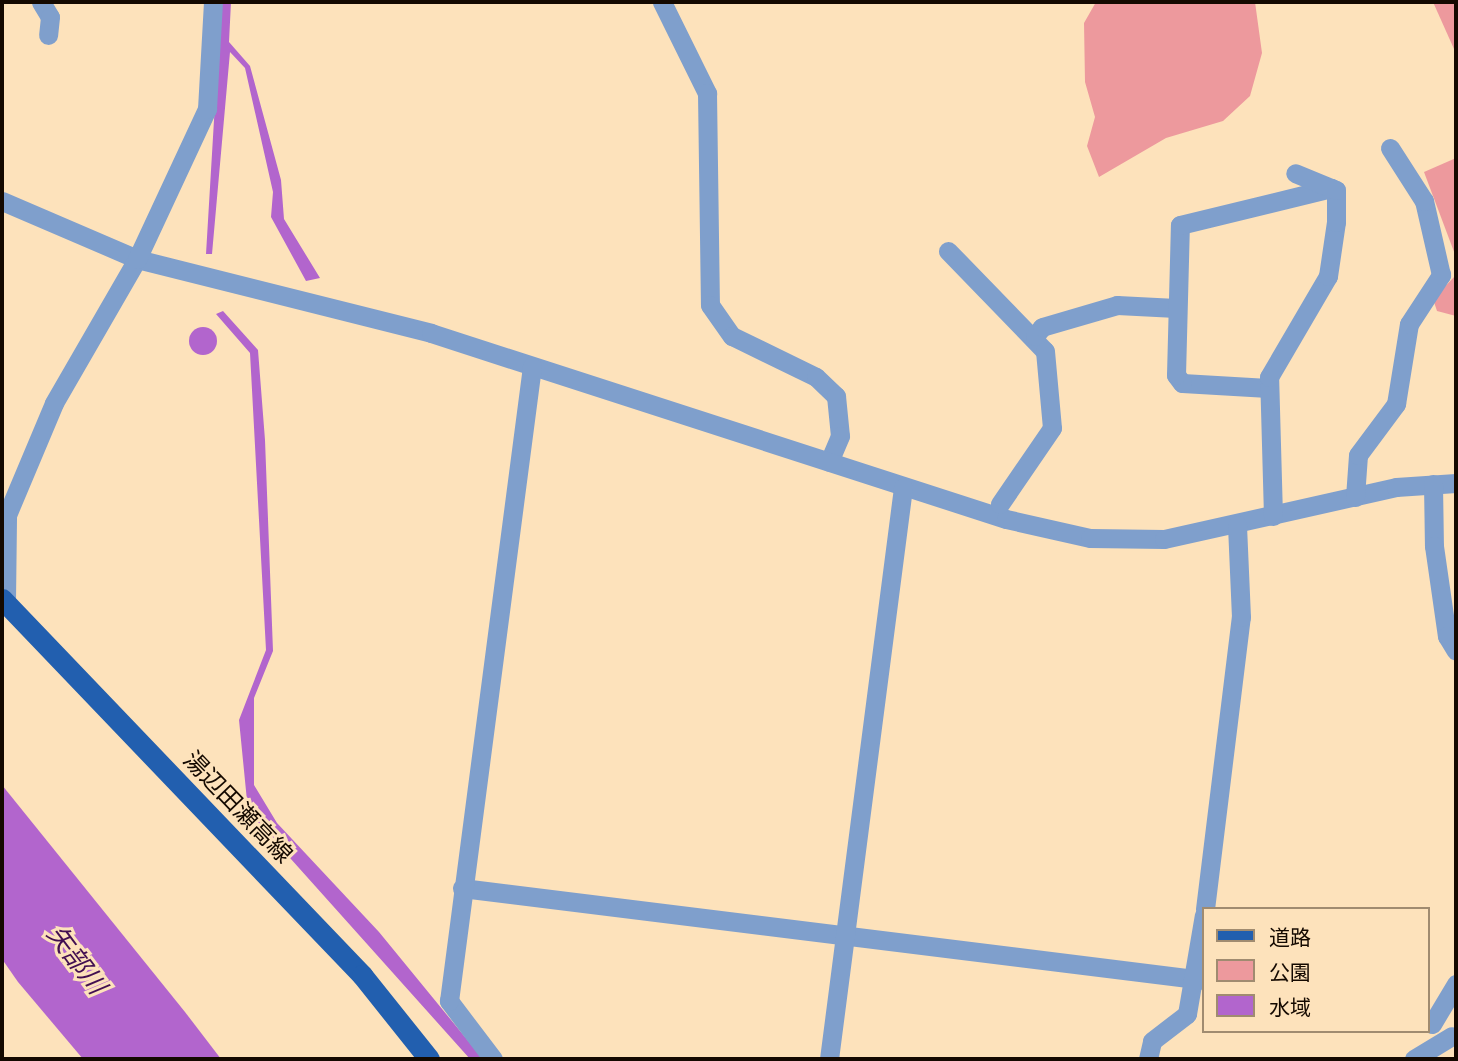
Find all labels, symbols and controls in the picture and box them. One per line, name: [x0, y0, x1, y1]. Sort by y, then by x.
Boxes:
street label: 湯辺田瀬高線: [178, 745, 298, 869]
legend: [1202, 907, 1430, 1033]
water label: 矢部川: [40, 919, 112, 1001]
text: 道路: [1269, 926, 1311, 950]
text: 公園: [1269, 961, 1311, 985]
text: 水域: [1269, 996, 1311, 1020]

